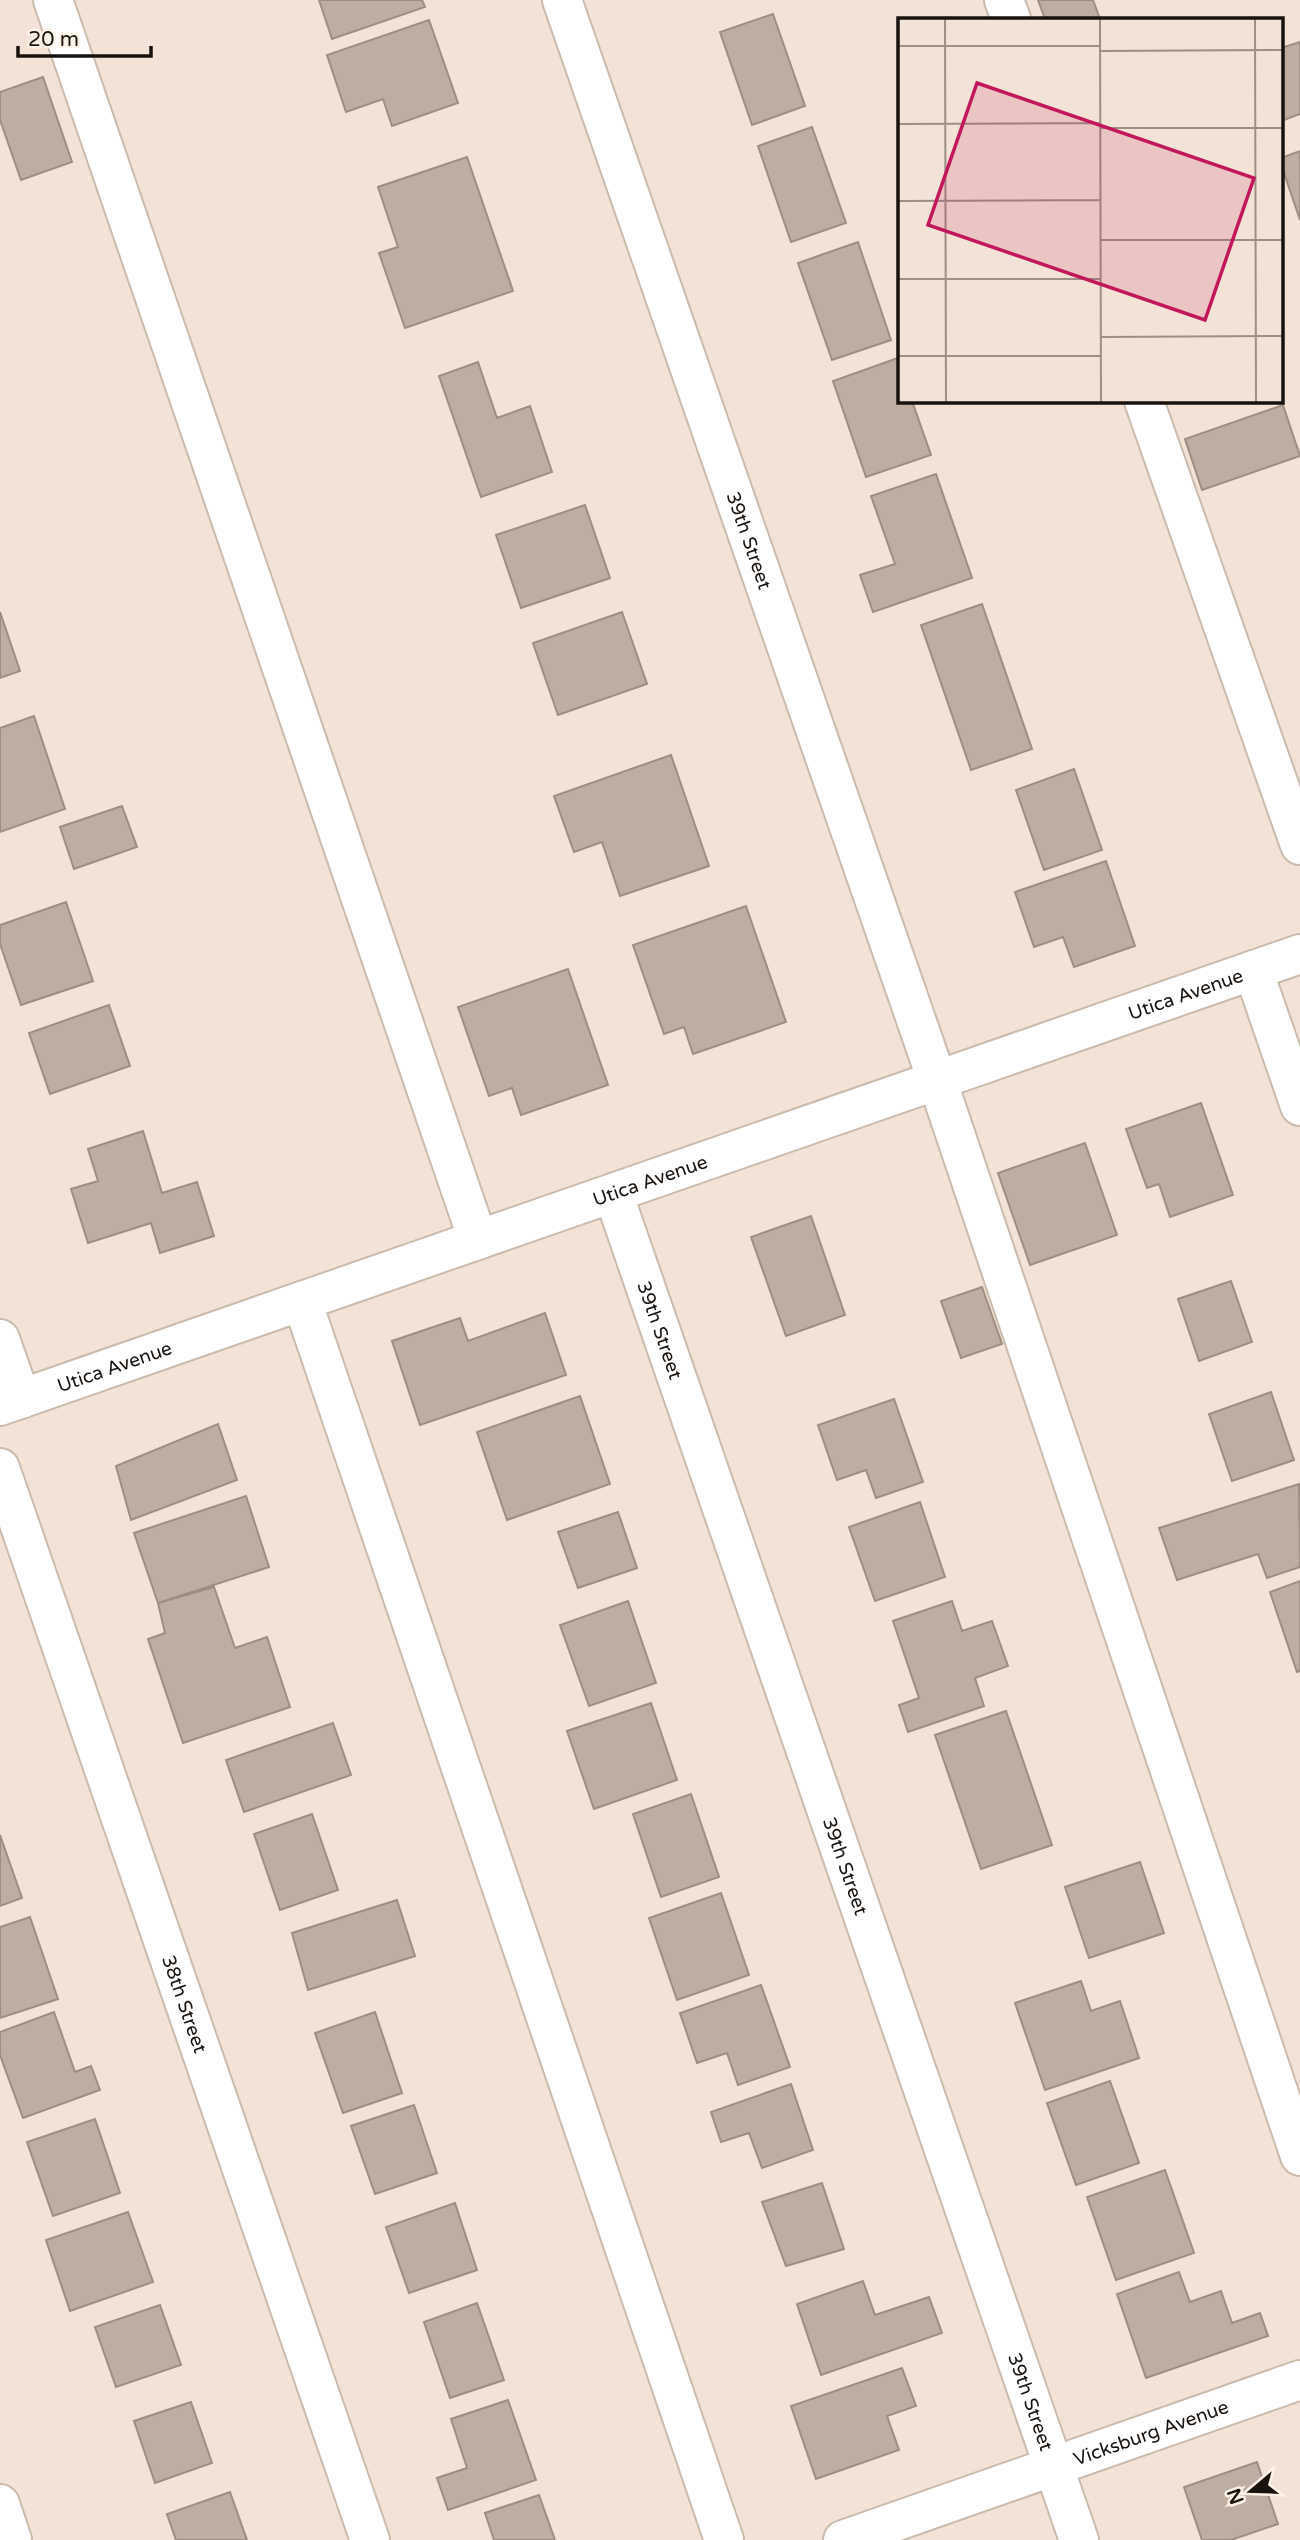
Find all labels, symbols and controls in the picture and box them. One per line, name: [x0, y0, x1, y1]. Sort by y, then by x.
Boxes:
scale bar: [18, 14, 150, 58]
inset map: [898, 18, 1282, 402]
text: 20 m: [28, 27, 79, 52]
street label: 39th Street: [722, 489, 776, 592]
street label: Utica Avenue: [1125, 965, 1246, 1025]
street label: Utica Avenue: [590, 1151, 710, 1211]
street label: 39th Street: [632, 1279, 687, 1382]
street label: Utica Avenue: [54, 1337, 175, 1397]
street label: 39th Street: [818, 1814, 872, 1918]
street label: 38th Street: [157, 1952, 211, 2056]
street label: 39th Street: [1003, 2350, 1057, 2454]
street label: Vicksburg Avenue: [1071, 2396, 1232, 2471]
north arrow: [1216, 2456, 1286, 2526]
text: N: [1223, 2485, 1249, 2507]

